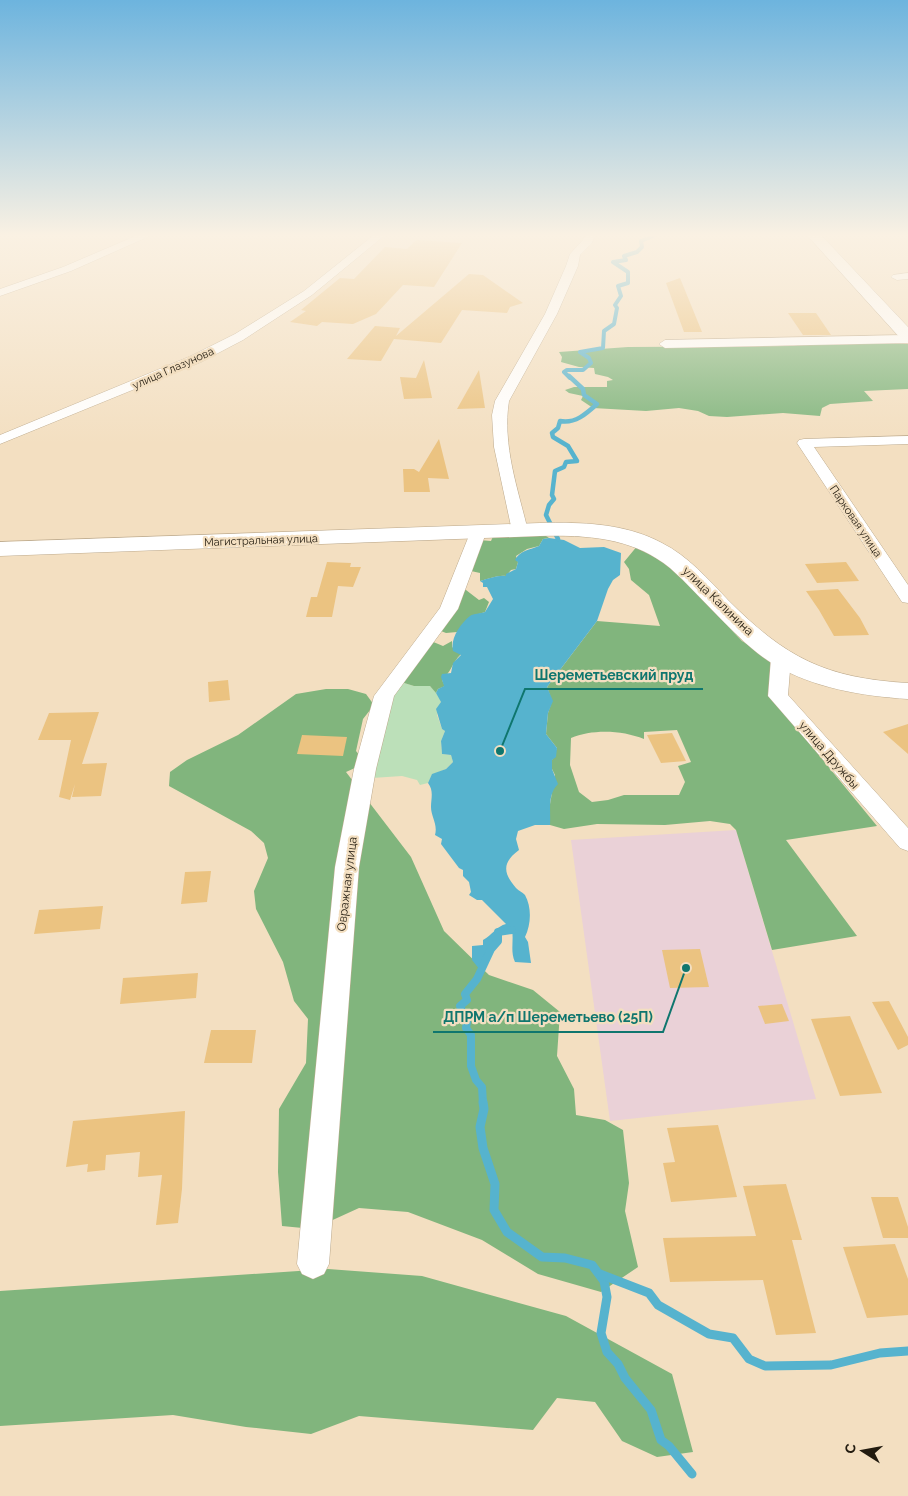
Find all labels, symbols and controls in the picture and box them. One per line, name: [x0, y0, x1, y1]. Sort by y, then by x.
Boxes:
street label: улица Глазунова: [130, 345, 216, 392]
street label: Парковая улица: [827, 483, 884, 560]
street label: Магистральная улица: [204, 532, 318, 549]
street label: улица Калинина: [680, 564, 756, 638]
callout: Шереметьевский пруд: [525, 660, 703, 689]
text: Шереметьевский пруд: [535, 667, 694, 683]
street label: улица Дружбы: [796, 719, 862, 791]
street label: Овражная улица: [334, 836, 360, 932]
callout: ДПРМ а/п Шереметьево (25П): [433, 1003, 663, 1032]
text: ДПРМ а/п Шереметьево (25П): [443, 1009, 653, 1025]
north arrow: [838, 1426, 888, 1476]
text: С: [841, 1442, 859, 1455]

